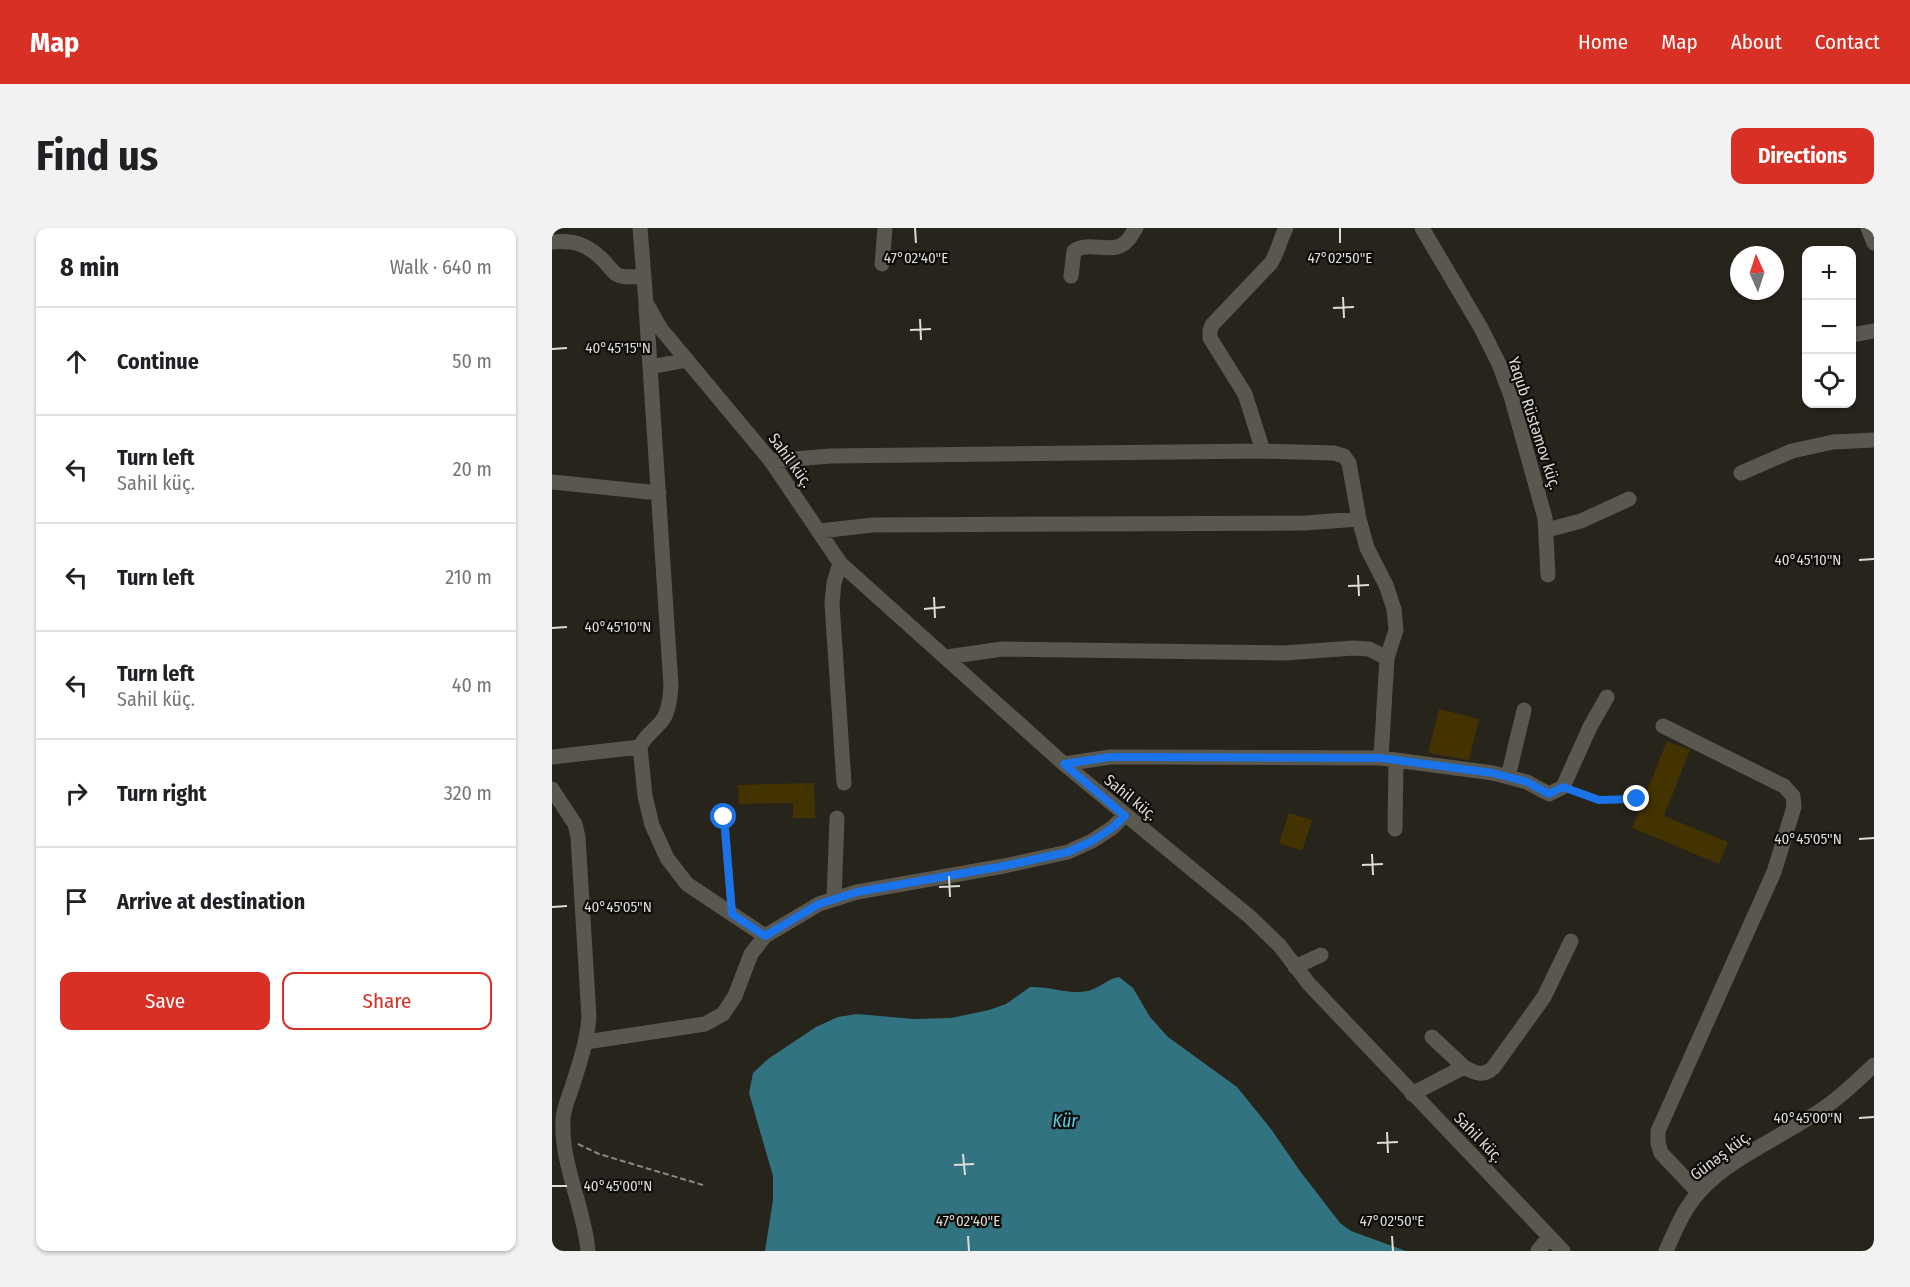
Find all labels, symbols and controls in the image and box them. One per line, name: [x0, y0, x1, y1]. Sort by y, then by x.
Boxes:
text: Map: [30, 26, 79, 59]
text: Home: [1578, 29, 1628, 55]
text: Map: [1661, 29, 1698, 55]
text: About: [1731, 29, 1782, 55]
text: Contact: [1815, 29, 1880, 55]
button: Directions: [1731, 128, 1874, 184]
text: Find us: [36, 131, 158, 181]
north arrow: [1730, 246, 1784, 300]
map controls: [1802, 246, 1856, 408]
button: +: [1802, 246, 1856, 300]
text: 47°02'40"E: [884, 249, 948, 267]
text: 47°02'50"E: [1308, 249, 1372, 267]
text: 8 min: [60, 252, 119, 283]
text: Walk · 640 m: [390, 255, 492, 279]
button: −: [1802, 300, 1856, 354]
text: 40°45'15"N: [585, 339, 651, 357]
icon: ahead: [60, 345, 93, 378]
text: Continue: [117, 348, 199, 375]
text: 50 m: [452, 349, 492, 373]
street label: Yaqub Rüstəmov küç.: [1504, 354, 1565, 492]
button: locate: [1802, 354, 1856, 408]
street label: Sahil küç.: [765, 429, 817, 491]
text: Turn left: [117, 444, 195, 471]
icon: left: [60, 453, 93, 486]
text: 20 m: [453, 457, 492, 481]
text: Sahil küç.: [117, 471, 195, 495]
text: 40°45'10"N: [1775, 551, 1841, 569]
icon: left: [60, 561, 93, 594]
text: Turn left: [117, 564, 195, 591]
text: 210 m: [445, 565, 492, 589]
text: 40°45'10"N: [585, 618, 651, 636]
text: Turn left: [117, 660, 195, 687]
icon: left: [60, 669, 93, 702]
text: 40 m: [452, 673, 492, 697]
text: Sahil küç.: [117, 687, 195, 711]
street label: Sahil küç.: [1100, 770, 1161, 824]
icon: right: [60, 777, 93, 810]
text: Turn right: [117, 780, 206, 807]
text: 320 m: [444, 781, 492, 805]
route end: [1623, 785, 1649, 811]
route start: [710, 803, 736, 829]
text: 40°45'05"N: [1774, 830, 1842, 848]
icon: arrive: [60, 885, 93, 918]
text: Arrive at destination: [117, 888, 305, 915]
text: 40°45'05"N: [584, 898, 652, 916]
button: Save: [60, 972, 270, 1030]
button: Share: [282, 972, 492, 1030]
street label: Sahil küç.: [1450, 1108, 1507, 1166]
text: 40°45'00"N: [1774, 1109, 1842, 1127]
water label: Kür: [1053, 1110, 1078, 1132]
street label: Günəş küç.: [1686, 1127, 1754, 1184]
text: 40°45'00"N: [584, 1177, 652, 1195]
text: 47°02'40"E: [936, 1212, 1000, 1230]
text: 47°02'50"E: [1360, 1212, 1424, 1230]

